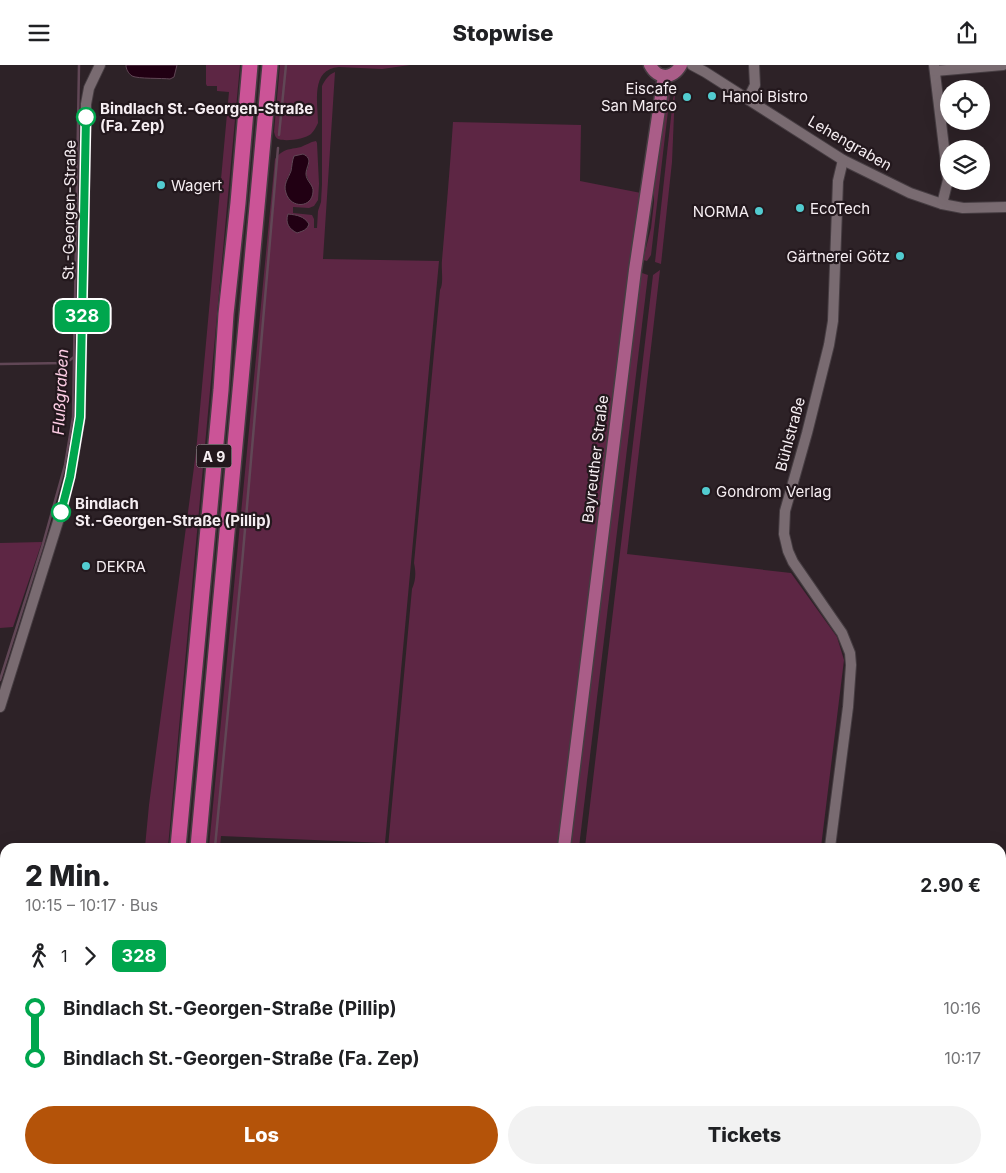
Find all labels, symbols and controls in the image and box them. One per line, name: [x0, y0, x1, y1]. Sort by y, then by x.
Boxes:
icon: menu: [25, 19, 53, 47]
icon: share: [953, 19, 981, 47]
text: Stopwise: [452, 20, 554, 46]
place label: Eiscafe San Marco: [601, 79, 677, 115]
map controls: [940, 80, 990, 190]
button: locate: [940, 80, 990, 130]
place label: Hanoi Bistro: [722, 87, 808, 106]
marker: Hanoi Bistro: [706, 90, 718, 102]
marker: Eiscafe San Marco: [681, 91, 693, 103]
place label: Bindlach St.-Georgen-Straße (Fa. Zep): [100, 99, 313, 135]
marker: Bindlach St.-Georgen-Straße (Fa. Zep): [76, 107, 96, 127]
street label: Lehengraben: [805, 111, 895, 175]
street label: St.-Georgen-Straße: [58, 140, 80, 280]
button: layers: [940, 140, 990, 190]
place label: Wagert: [171, 176, 222, 195]
marker: Wagert: [155, 179, 167, 191]
place label: EcoTech: [810, 199, 870, 218]
place label: NORMA: [693, 202, 749, 221]
marker: EcoTech: [794, 202, 806, 214]
marker: NORMA: [753, 205, 765, 217]
place label: Gärtnerei Götz: [787, 247, 890, 266]
marker: Gärtnerei Götz: [894, 250, 906, 262]
line badge: 328: [53, 300, 111, 332]
text: 328: [65, 305, 99, 326]
water label: Flußgraben: [48, 348, 72, 436]
street label: Bayreuther Straße: [578, 394, 612, 524]
street label: Bühlstraße: [771, 395, 809, 473]
road number: A 9: [196, 445, 232, 467]
place label: Gondrom Verlag: [716, 482, 831, 501]
marker: Gondrom Verlag: [700, 485, 712, 497]
place label: Bindlach St.-Georgen-Straße (Pillip): [75, 494, 271, 530]
marker: Bindlach St.-Georgen-Straße (Pillip): [51, 502, 71, 522]
place label: DEKRA: [96, 557, 146, 576]
marker: DEKRA: [80, 560, 92, 572]
text: 2 Min.: [25, 859, 111, 893]
text: 2.90 €: [920, 874, 981, 897]
text: 10:15 – 10:17 · Bus: [25, 895, 158, 915]
icon: walk: [25, 942, 53, 970]
icon: forward: [76, 942, 104, 970]
text: 328: [122, 945, 156, 966]
text: 1: [61, 946, 68, 966]
text: Bindlach St.-Georgen-Straße (Pillip): [63, 997, 397, 1020]
text: 10:16: [943, 998, 981, 1018]
text: Bindlach St.-Georgen-Straße (Fa. Zep): [63, 1047, 420, 1070]
text: 10:17: [944, 1048, 981, 1068]
button: Los: [25, 1106, 498, 1164]
button: Tickets: [508, 1106, 981, 1164]

